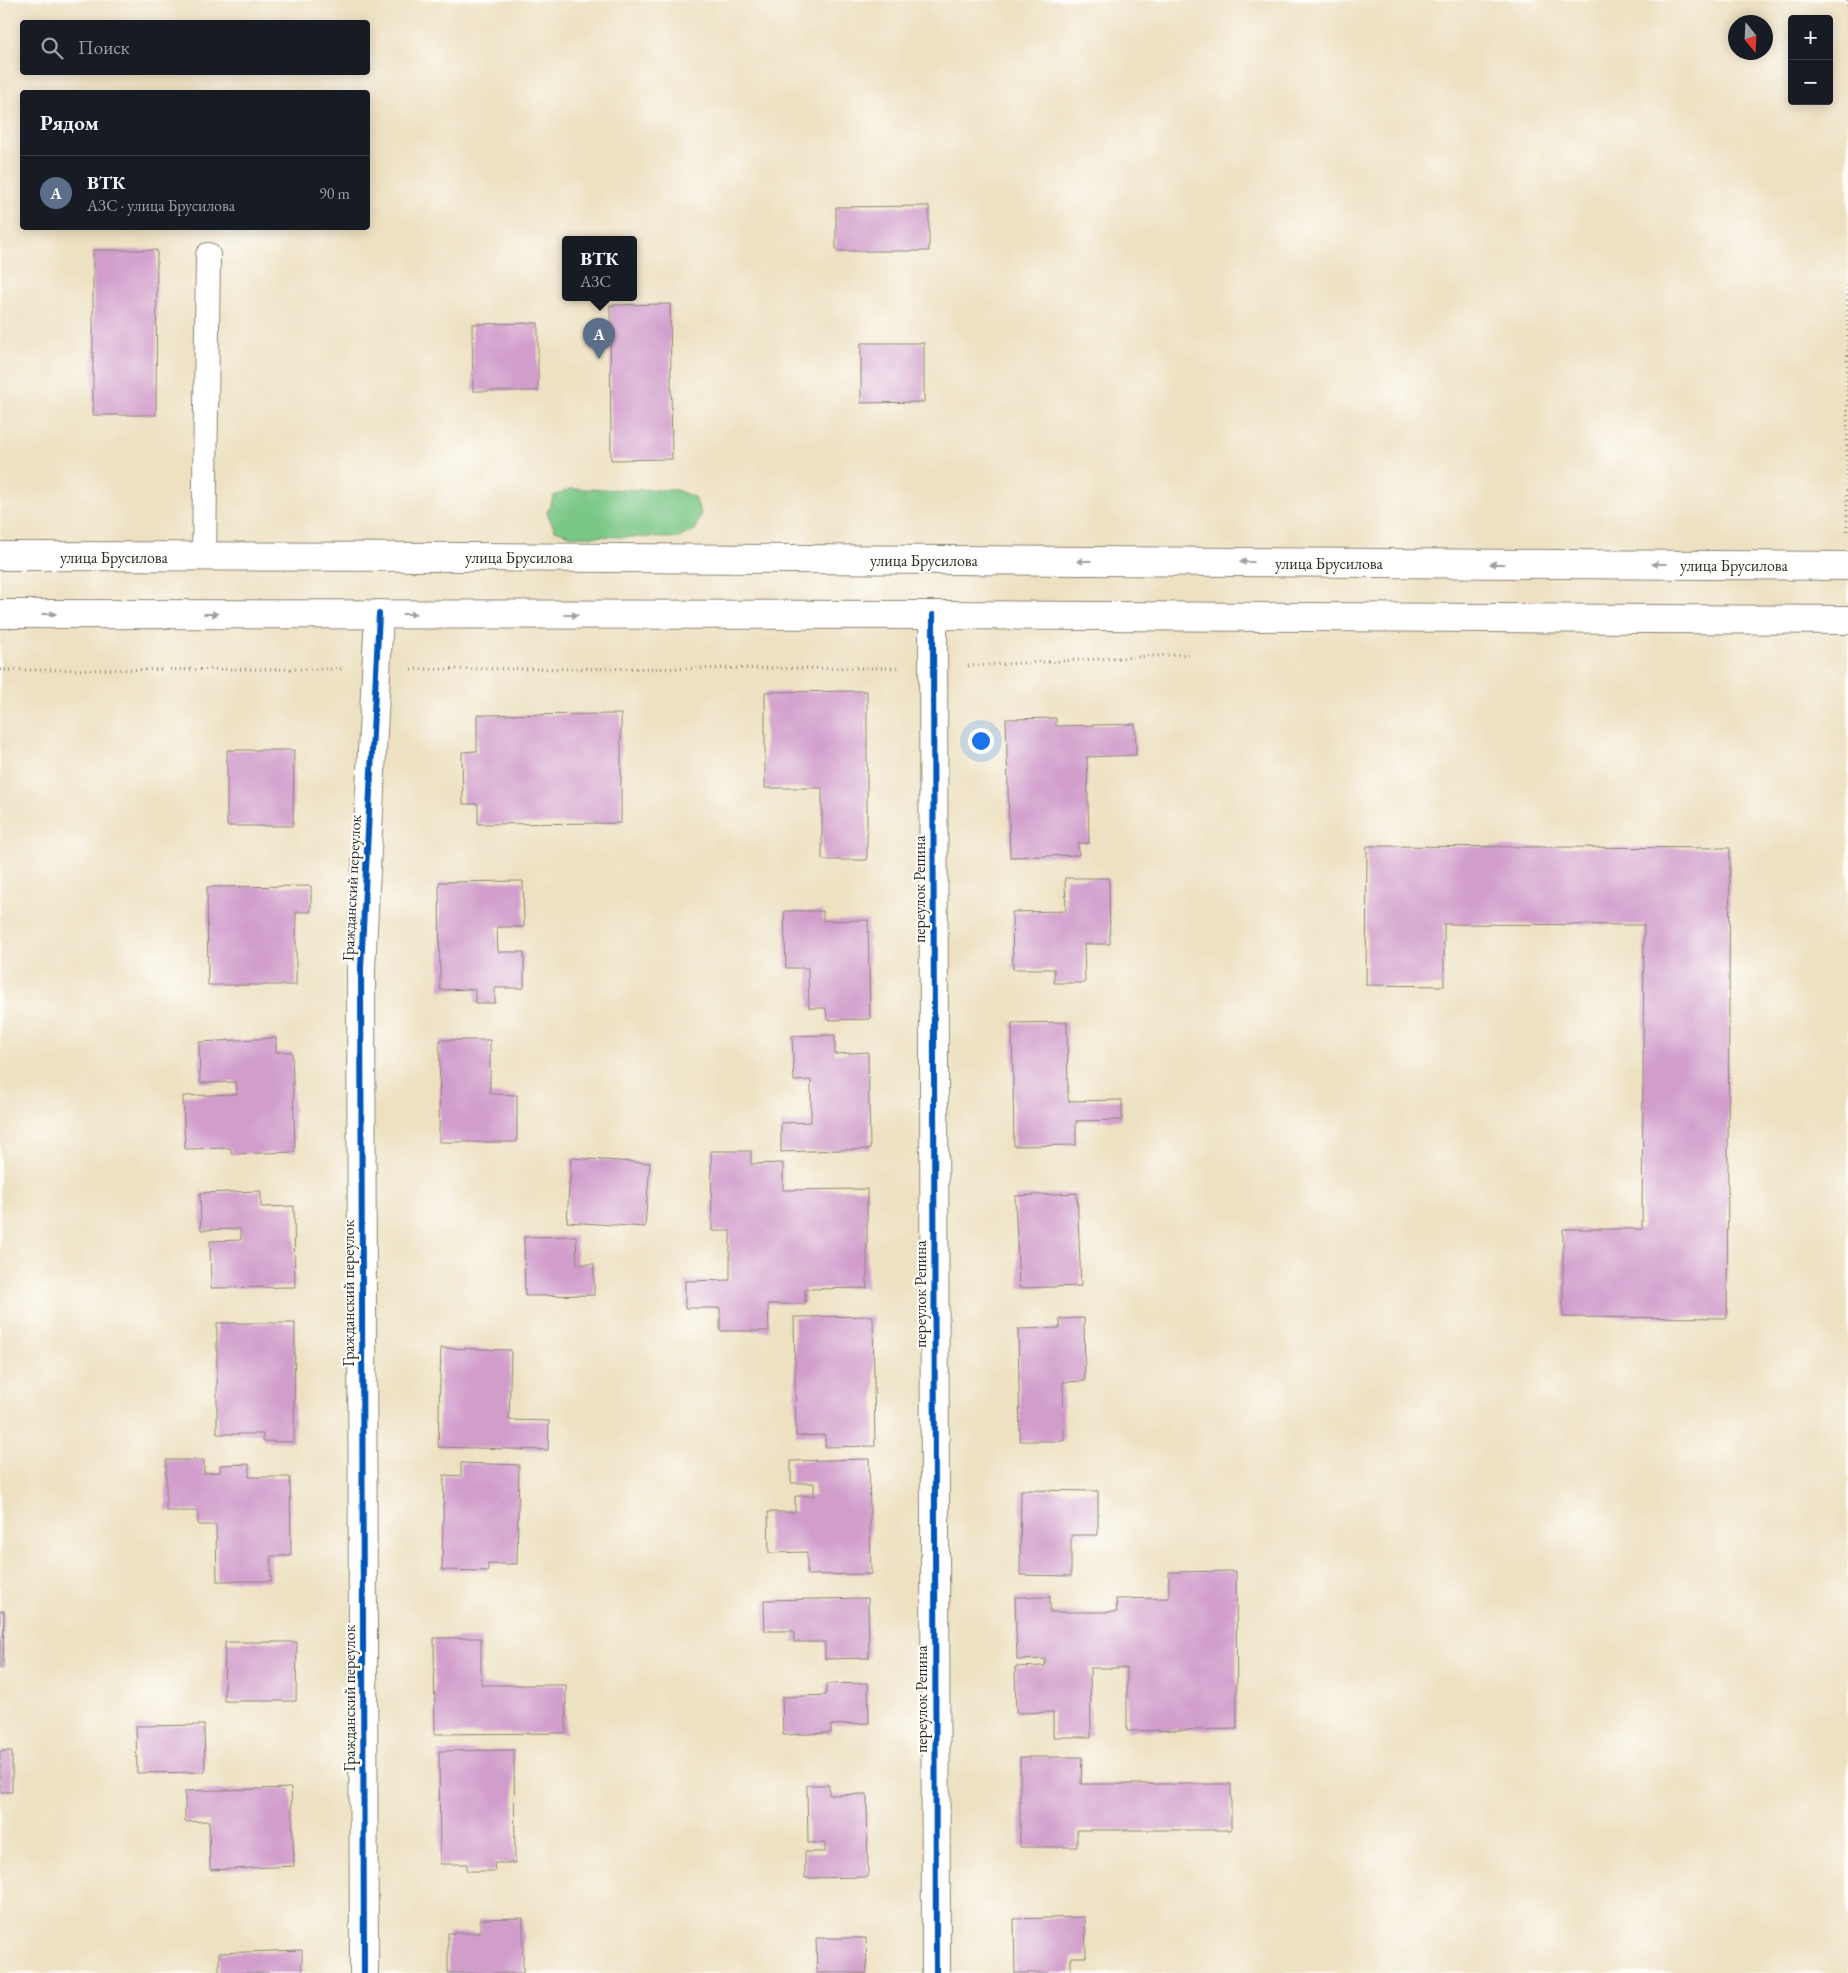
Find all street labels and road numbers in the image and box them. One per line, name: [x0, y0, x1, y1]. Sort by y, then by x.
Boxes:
street label: улица Брусилова: [60, 547, 169, 568]
street label: улица Брусилова: [465, 547, 574, 568]
street label: улица Брусилова: [870, 550, 979, 571]
street label: улица Брусилова: [1275, 553, 1384, 574]
street label: улица Брусилова: [1680, 555, 1789, 576]
street label: Гражданский переулок: [337, 814, 366, 962]
street label: переулок Репина: [909, 835, 930, 943]
street label: Гражданский переулок: [338, 1219, 359, 1366]
street label: переулок Репина: [910, 1240, 931, 1348]
street label: Гражданский переулок: [339, 1624, 360, 1771]
street label: переулок Репина: [911, 1645, 932, 1753]

